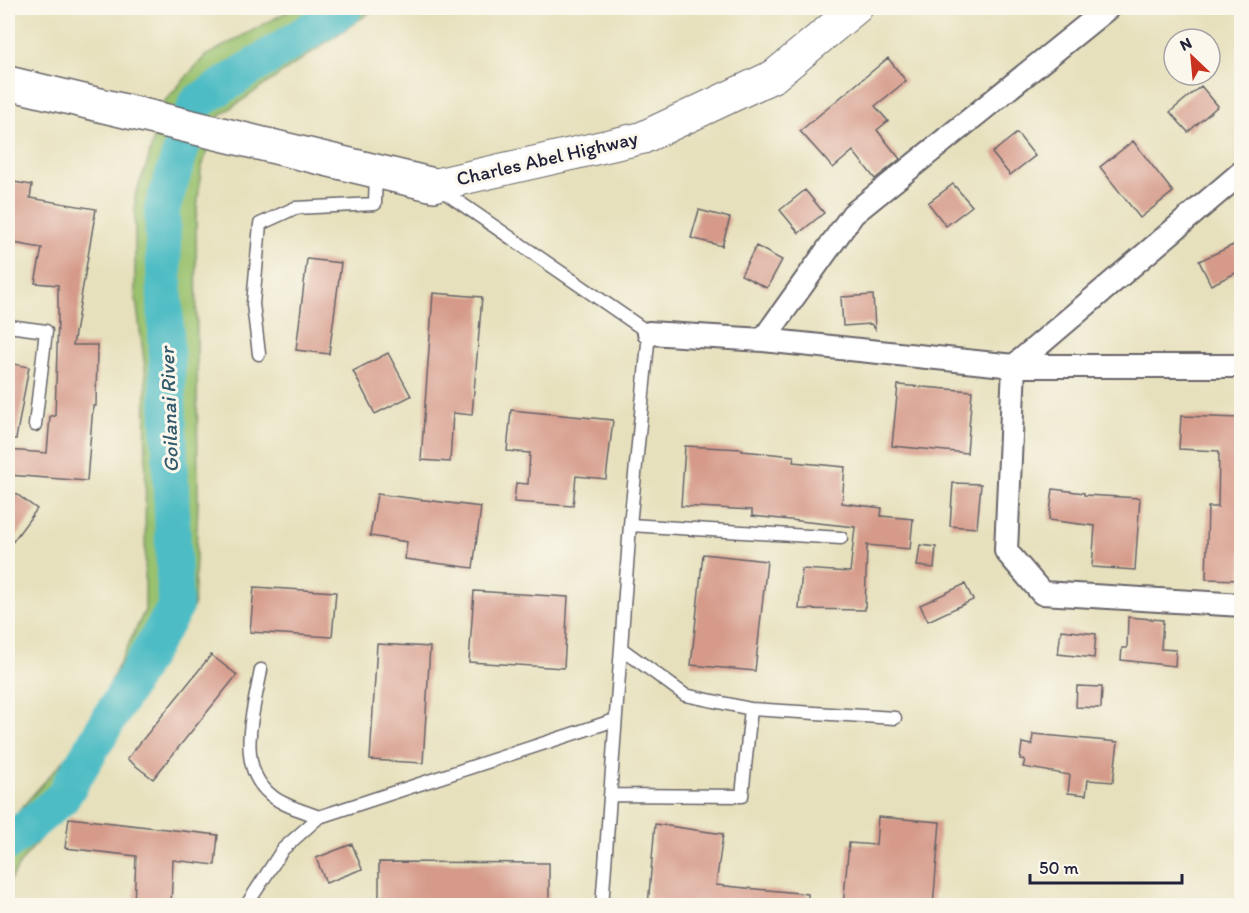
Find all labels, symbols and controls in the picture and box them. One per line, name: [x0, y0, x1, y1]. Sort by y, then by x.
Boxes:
north arrow: [1162, 27, 1222, 87]
text: N: [1177, 33, 1195, 55]
street label: Charles Abel Highway: [454, 125, 641, 191]
water label: Goilanai River: [154, 344, 183, 473]
scale bar: [1030, 847, 1182, 885]
text: 50 m: [1039, 857, 1079, 879]

